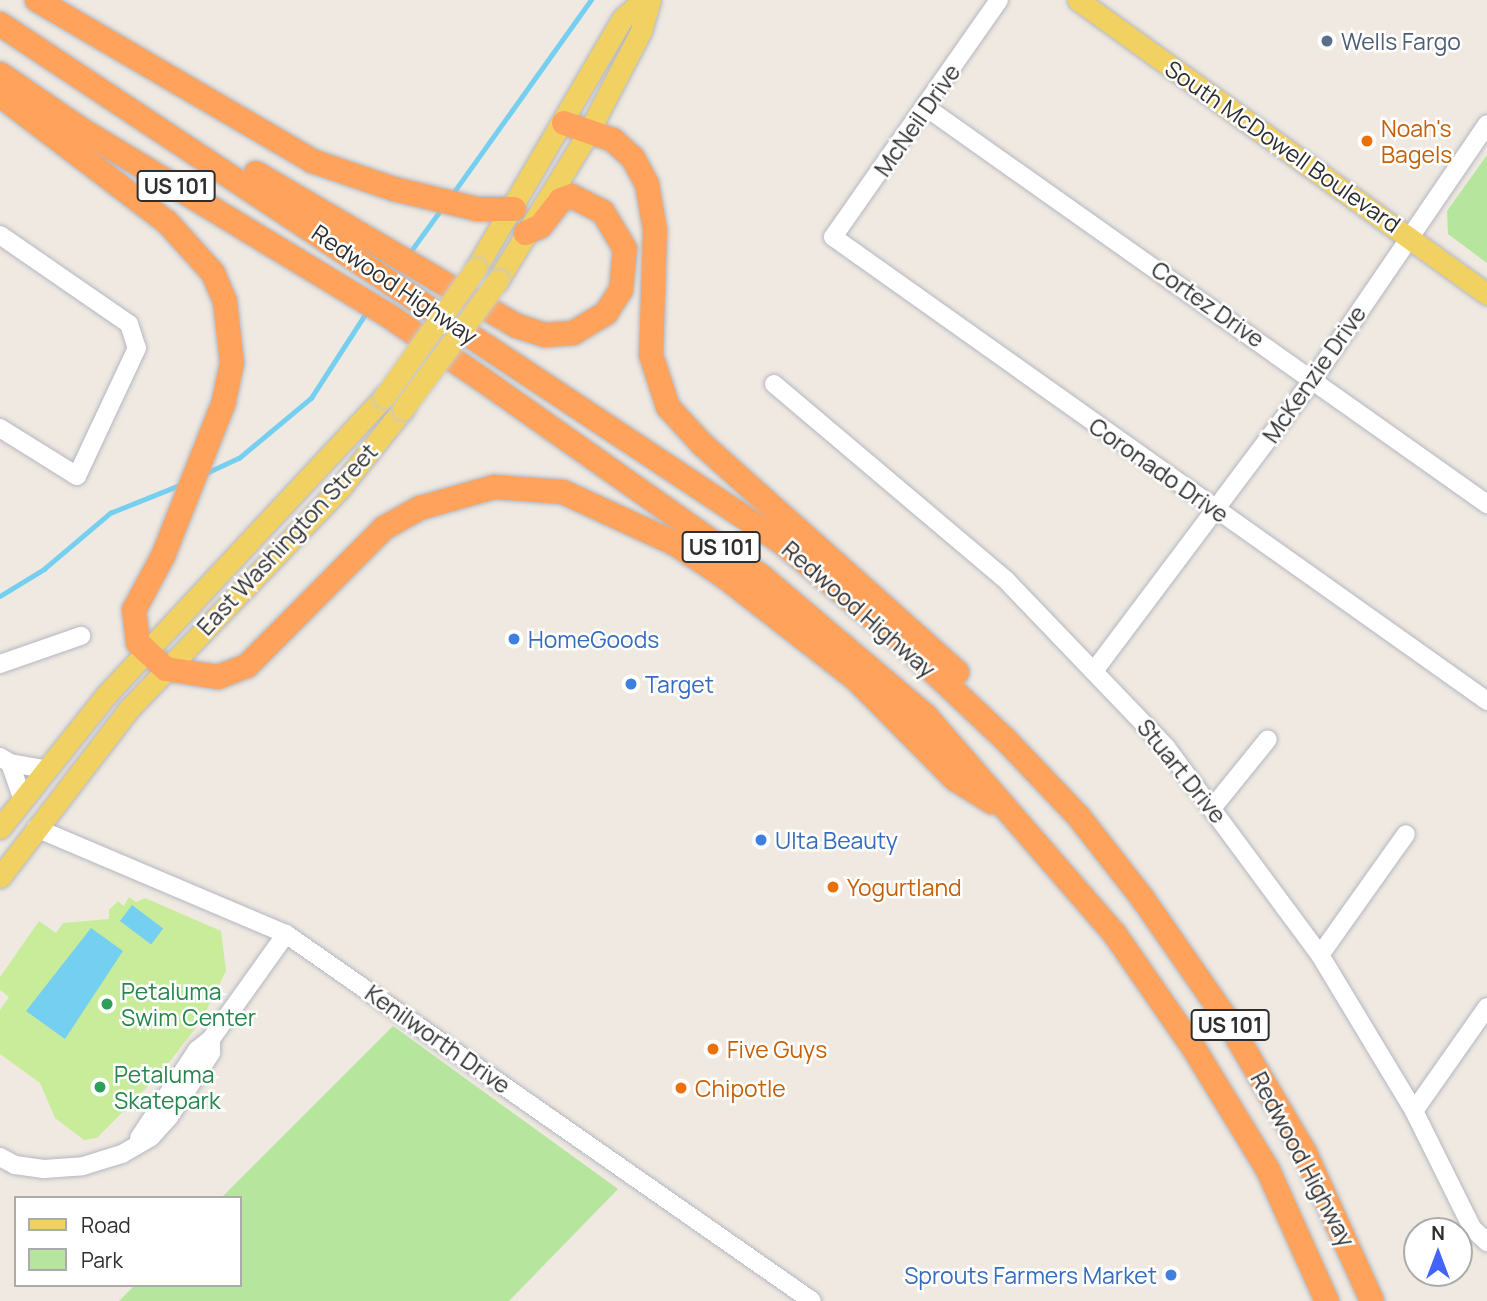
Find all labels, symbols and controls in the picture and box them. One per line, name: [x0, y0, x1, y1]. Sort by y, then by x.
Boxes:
place label: Wells Fargo: [1341, 27, 1461, 55]
marker: Wells Fargo: [1319, 33, 1335, 49]
street label: South McDowell Boulevard: [1160, 54, 1406, 238]
street label: McNeil Drive: [868, 59, 966, 181]
place label: Noah's Bagels: [1381, 114, 1452, 168]
marker: Noah's Bagels: [1359, 133, 1375, 149]
road number: US 101: [136, 168, 216, 204]
street label: Redwood Highway: [307, 218, 483, 350]
street label: Cortez Drive: [1146, 255, 1270, 353]
street label: McKenzie Drive: [1257, 300, 1371, 448]
street label: Coronado Drive: [1084, 412, 1234, 528]
street label: East Washington Street: [191, 438, 383, 640]
road number: US 101: [681, 530, 761, 564]
street label: Redwood Highway: [777, 535, 941, 683]
place label: HomeGoods: [528, 625, 659, 653]
marker: HomeGoods: [506, 631, 522, 647]
place label: Target: [645, 670, 714, 698]
marker: Target: [623, 676, 639, 692]
street label: Stuart Drive: [1132, 713, 1232, 829]
place label: Ulta Beauty: [775, 826, 898, 854]
marker: Ulta Beauty: [753, 832, 769, 848]
place label: Yogurtland: [847, 873, 962, 901]
marker: Yogurtland: [825, 879, 841, 895]
place label: Petaluma Swim Center: [121, 977, 256, 1031]
street label: Kenilworth Drive: [360, 979, 516, 1099]
marker: Petaluma Swim Center: [99, 996, 115, 1012]
road number: US 101: [1190, 1007, 1270, 1042]
place label: Five Guys: [727, 1035, 827, 1063]
marker: Five Guys: [705, 1041, 721, 1057]
place label: Petaluma Skatepark: [114, 1060, 220, 1114]
street label: Redwood Highway: [1245, 1067, 1361, 1251]
place label: Chipotle: [695, 1074, 786, 1102]
marker: Petaluma Skatepark: [92, 1079, 108, 1095]
marker: Chipotle: [673, 1080, 689, 1096]
legend: [14, 1196, 242, 1287]
text: Road: [81, 1211, 131, 1239]
north arrow: [1403, 1217, 1473, 1287]
text: N: [1431, 1220, 1445, 1246]
text: Park: [81, 1246, 123, 1274]
place label: Sprouts Farmers Market: [904, 1261, 1157, 1289]
marker: Sprouts Farmers Market: [1163, 1267, 1179, 1283]

